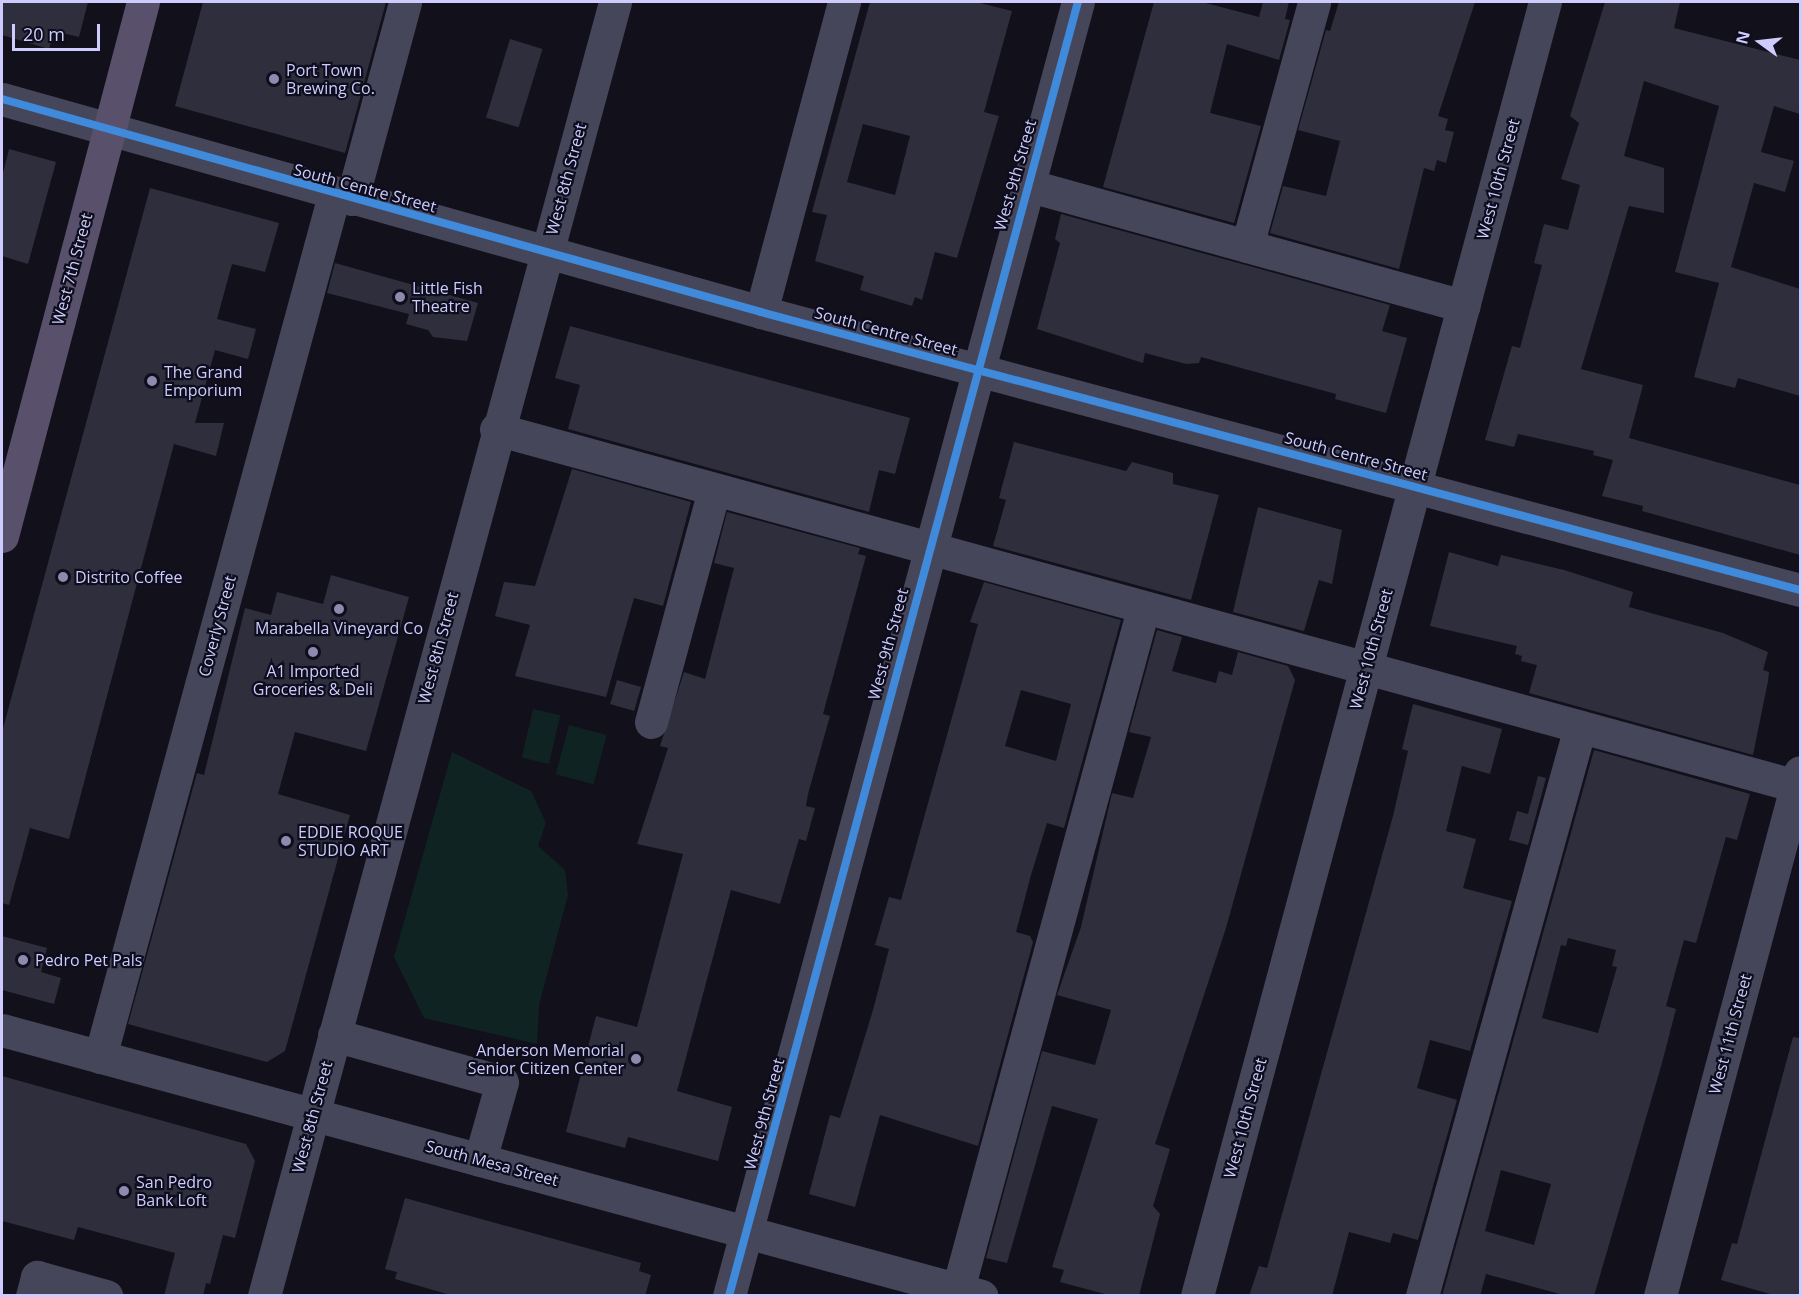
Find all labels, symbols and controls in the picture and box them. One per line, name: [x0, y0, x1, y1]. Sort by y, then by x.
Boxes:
scale bar: [15, 12, 104, 50]
north arrow: [1730, 12, 1790, 72]
text: 20 m: [23, 22, 65, 46]
text: N: [1730, 28, 1755, 46]
place label: Port Town Brewing Co.: [286, 60, 375, 98]
marker: Port Town Brewing Co.: [267, 72, 281, 86]
street label: West 9th Street: [990, 117, 1040, 233]
street label: West 10th Street: [1473, 117, 1523, 241]
street label: West 8th Street: [542, 121, 590, 237]
street label: South Centre Street: [292, 160, 438, 216]
street label: West 7th Street: [48, 211, 96, 327]
place label: Little Fish Theatre: [412, 278, 483, 316]
marker: Little Fish Theatre: [393, 290, 407, 304]
street label: South Centre Street: [813, 303, 959, 359]
place label: The Grand Emporium: [164, 362, 242, 400]
marker: The Grand Emporium: [145, 374, 159, 388]
street label: South Centre Street: [1283, 428, 1429, 484]
place label: Distrito Coffee: [75, 567, 182, 587]
marker: Distrito Coffee: [56, 570, 70, 584]
street label: Coverly Street: [194, 573, 240, 679]
street label: West 9th Street: [864, 586, 912, 702]
street label: West 10th Street: [1346, 587, 1396, 711]
street label: West 8th Street: [414, 590, 462, 706]
marker: Marabella Vineyard Co: [332, 602, 346, 616]
place label: Marabella Vineyard Co: [255, 618, 423, 638]
marker: A1 Imported Groceries & Deli: [306, 645, 320, 659]
place label: A1 Imported Groceries & Deli: [253, 661, 373, 699]
place label: EDDIE ROQUE STUDIO ART: [298, 822, 403, 860]
marker: EDDIE ROQUE STUDIO ART: [279, 834, 293, 848]
place label: Pedro Pet Pals: [35, 950, 142, 970]
marker: Pedro Pet Pals: [16, 953, 30, 967]
street label: West 11th Street: [1705, 972, 1755, 1096]
place label: Anderson Memorial Senior Citizen Center: [468, 1040, 624, 1078]
marker: Anderson Memorial Senior Citizen Center: [629, 1052, 643, 1066]
street label: West 9th Street: [740, 1056, 788, 1172]
street label: West 10th Street: [1220, 1056, 1270, 1180]
street label: West 8th Street: [288, 1059, 336, 1175]
street label: South Mesa Street: [424, 1136, 560, 1190]
place label: San Pedro Bank Loft: [136, 1172, 212, 1210]
marker: San Pedro Bank Loft: [117, 1184, 131, 1198]

